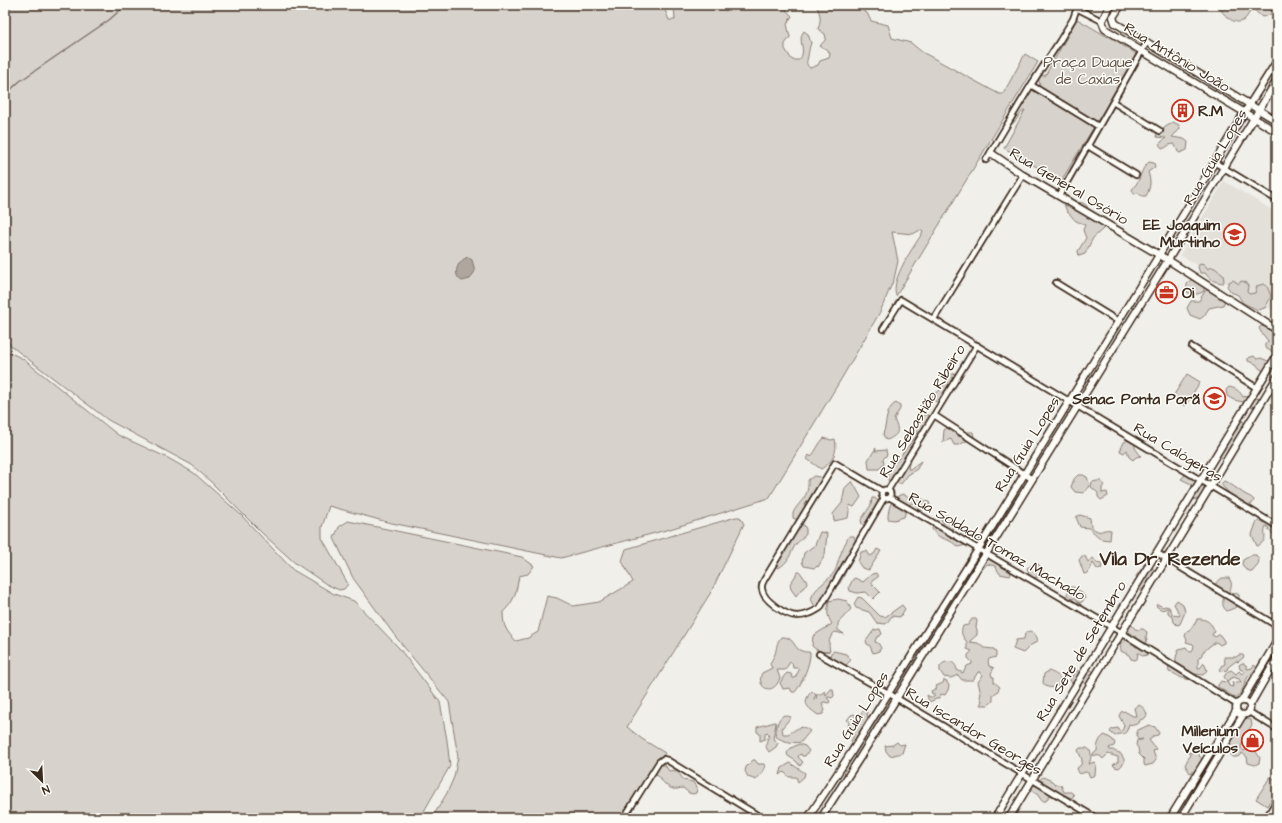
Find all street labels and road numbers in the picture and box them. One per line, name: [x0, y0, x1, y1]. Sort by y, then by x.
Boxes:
street label: Rua Antônio João: [1120, 17, 1234, 98]
street label: Rua Guia Lopes: [1178, 105, 1253, 209]
street label: Rua General Osório: [1005, 143, 1133, 231]
street label: Rua Sebastião Ribeiro: [874, 340, 971, 482]
street label: Rua Guia Lopes: [990, 392, 1065, 496]
street label: Rua Calógeras: [1129, 418, 1227, 488]
street label: Rua Soldado Tomaz Machado: [904, 487, 1090, 606]
street label: Rua Sete de Setembro: [1031, 577, 1132, 725]
street label: Rua Guia Lopes: [819, 667, 894, 771]
street label: Rua Iscandor Georges: [901, 682, 1046, 782]

